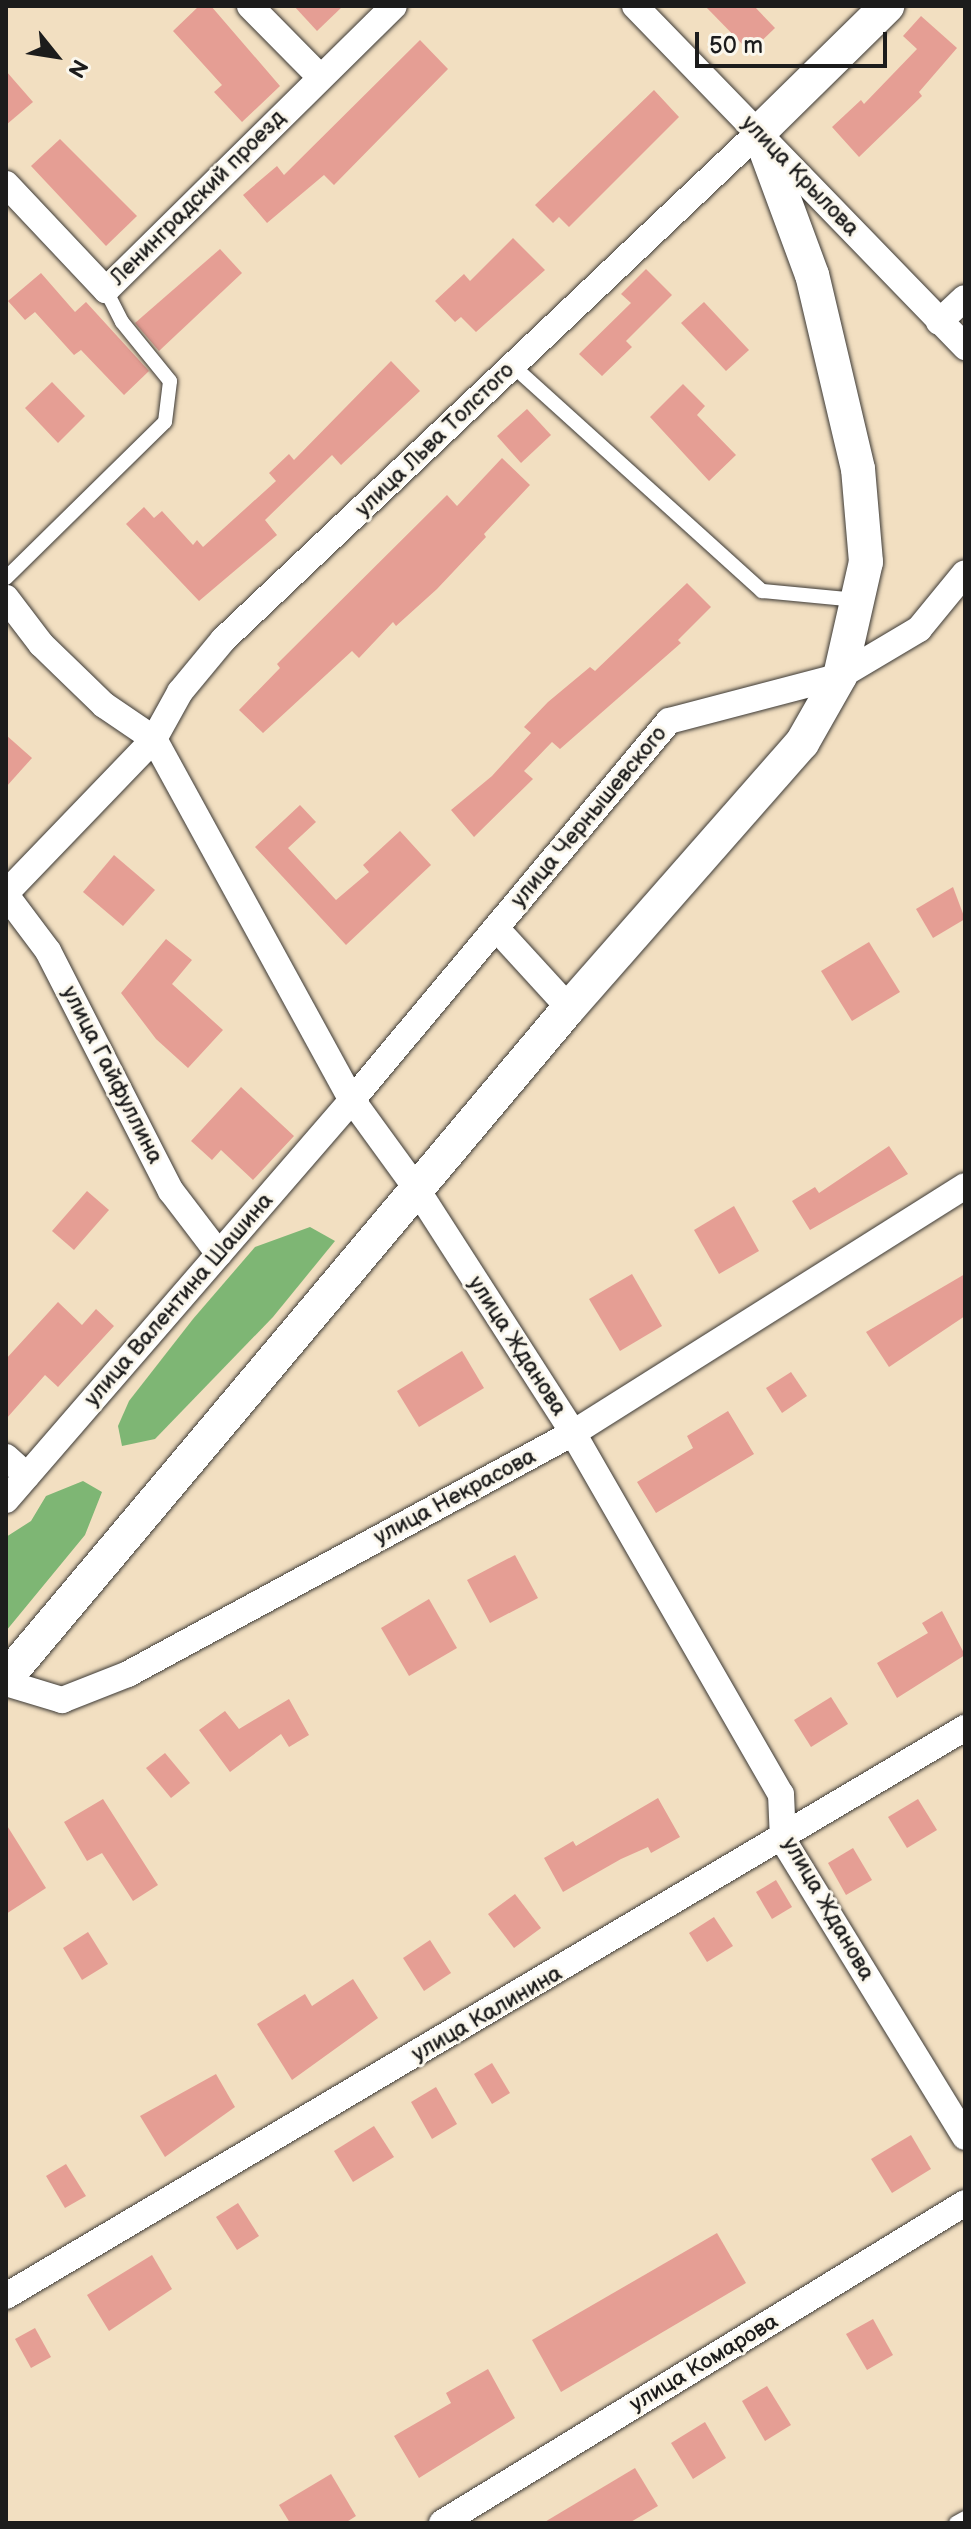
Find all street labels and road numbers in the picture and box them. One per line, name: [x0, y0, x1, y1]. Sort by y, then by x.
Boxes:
street label: Ленинградский проезд: [105, 105, 291, 291]
street label: улица Крылова: [736, 110, 864, 242]
street label: улица Льва Толстого: [350, 357, 520, 523]
street label: улица Чернышевского: [506, 721, 672, 913]
street label: улица Гайфуллина: [56, 982, 168, 1168]
street label: улица Валентина Шашина: [79, 1188, 279, 1412]
street label: улица Жданова: [462, 1271, 572, 1421]
street label: улица Некрасова: [370, 1443, 540, 1551]
street label: улица Жданова: [776, 1833, 880, 1985]
street label: улица Калинина: [407, 1960, 567, 2068]
street label: улица Комарова: [625, 2308, 783, 2418]

